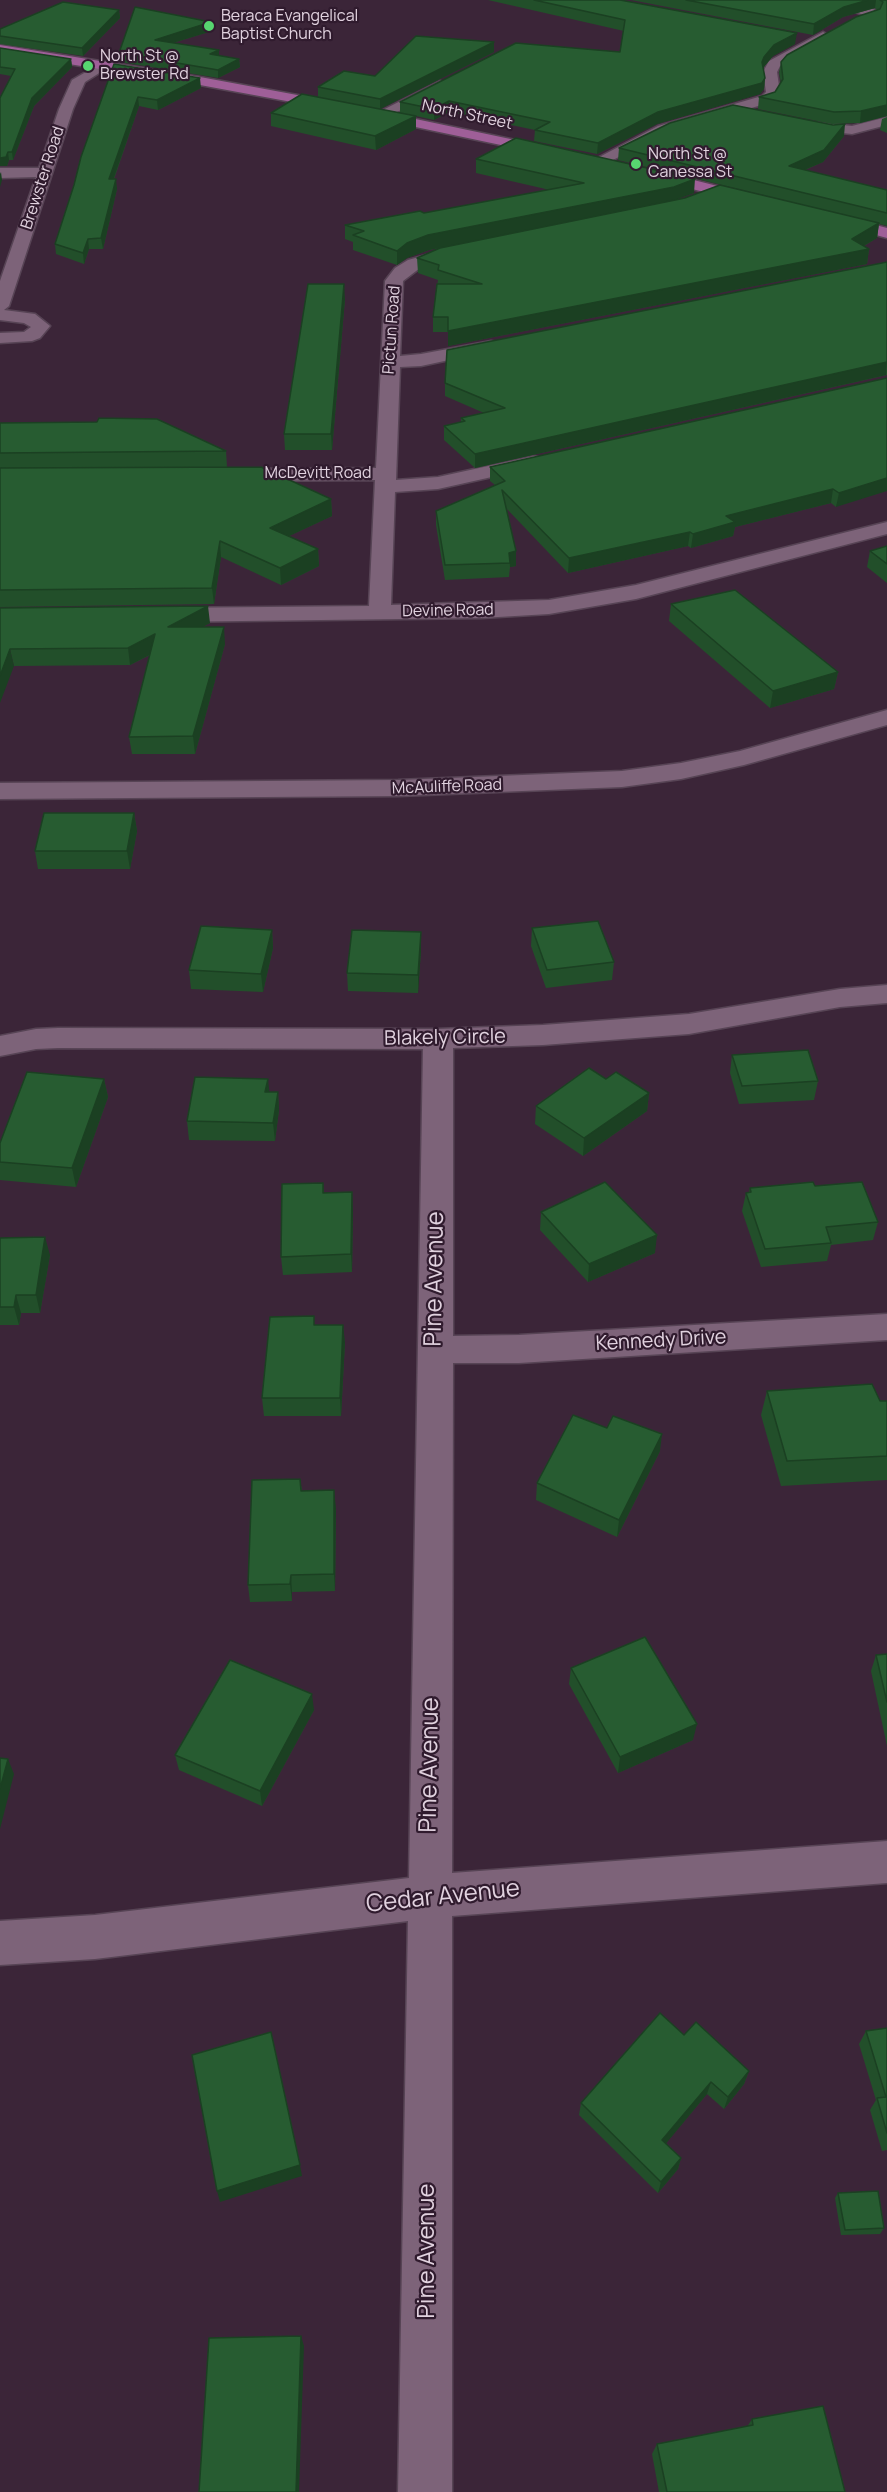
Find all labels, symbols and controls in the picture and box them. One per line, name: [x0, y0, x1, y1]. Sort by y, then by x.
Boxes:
place label: Beraca Evangelical Baptist Church: [221, 7, 358, 45]
marker: Beraca Evangelical Baptist Church: [202, 19, 216, 33]
place label: North St @ Brewster Rd: [100, 47, 189, 85]
marker: North St @ Brewster Rd: [81, 59, 95, 73]
street label: North Street: [420, 96, 514, 134]
street label: Brewster Road: [17, 124, 69, 232]
place label: North St @ Canessa St: [648, 145, 732, 183]
marker: North St @ Canessa St: [629, 157, 643, 171]
street label: Pictun Road: [379, 285, 405, 375]
street label: McDevitt Road: [265, 464, 371, 484]
street label: Devine Road: [402, 601, 494, 621]
street label: McAuliffe Road: [392, 775, 502, 799]
street label: Blakely Circle: [384, 1025, 506, 1051]
street label: Pine Avenue: [419, 1211, 451, 1347]
street label: Kennedy Drive: [595, 1326, 727, 1356]
street label: Pine Avenue: [414, 1697, 446, 1833]
street label: Cedar Avenue: [365, 1875, 521, 1919]
street label: Pine Avenue: [413, 2183, 441, 2319]

